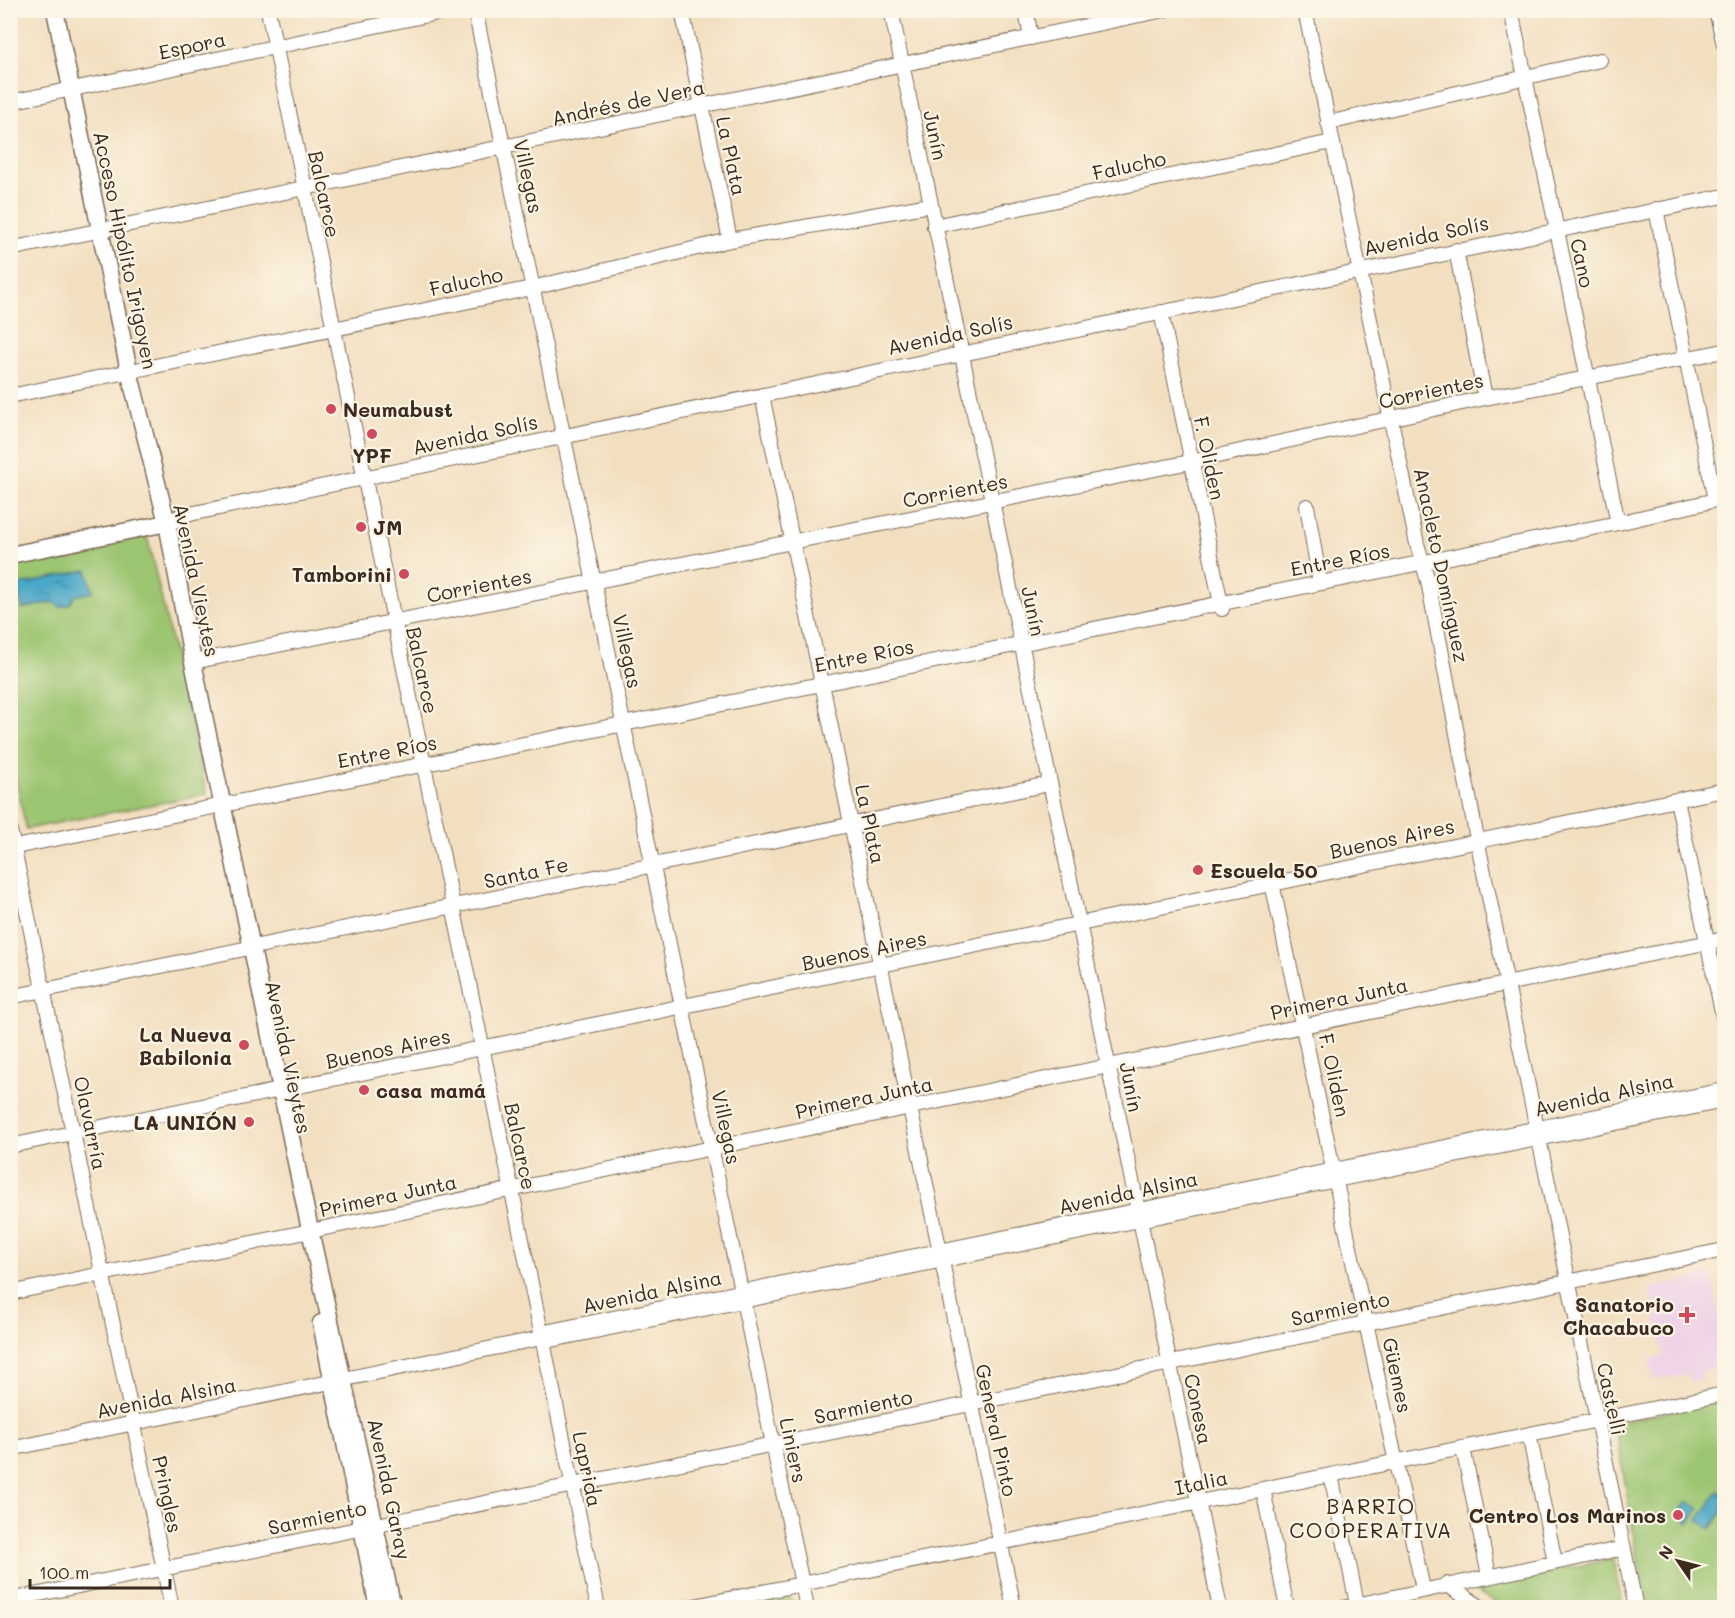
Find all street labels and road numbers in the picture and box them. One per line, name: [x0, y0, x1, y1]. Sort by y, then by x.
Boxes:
street label: Espora: [156, 25, 228, 65]
street label: Andrés de Vera: [549, 73, 707, 131]
street label: Junín: [918, 108, 954, 162]
street label: La Plata: [711, 114, 753, 198]
street label: Acceso Hipólito Irigoyen: [88, 129, 164, 371]
street label: Villegas: [508, 137, 550, 215]
street label: Falucho: [1090, 145, 1168, 185]
street label: Balcarce: [303, 148, 347, 240]
street label: Avenida Solís: [1361, 209, 1491, 261]
street label: Cano: [1565, 236, 1601, 290]
street label: Falucho: [427, 261, 505, 301]
street label: Avenida Solís: [885, 308, 1015, 360]
street label: Corrientes: [1376, 366, 1486, 414]
street label: Avenida Solís: [410, 408, 540, 460]
street label: F. Oliden: [1188, 414, 1232, 502]
street label: Anacleto Domínguez: [1409, 465, 1475, 665]
street label: Corrientes: [900, 467, 1010, 513]
street label: Avenida Vieytes: [168, 501, 226, 659]
street label: Entre Ríos: [1288, 537, 1392, 581]
street label: Corrientes: [424, 562, 534, 608]
street label: Junín: [1016, 584, 1052, 638]
street label: Villegas: [607, 612, 649, 690]
street label: Balcarce: [401, 624, 445, 716]
street label: Entre Ríos: [812, 633, 916, 677]
street label: Entre Ríos: [335, 729, 439, 773]
street label: La Plata: [850, 782, 892, 866]
street label: Buenos Aires: [1327, 812, 1457, 864]
street label: Santa Fe: [481, 850, 571, 894]
street label: Buenos Aires: [799, 924, 929, 976]
street label: Primera Junta: [1268, 971, 1410, 1025]
street label: Avenida Vieytes: [260, 978, 318, 1136]
street label: Buenos Aires: [323, 1022, 453, 1074]
street label: F. Oliden: [1313, 1031, 1357, 1119]
street label: Junín: [1114, 1060, 1150, 1114]
street label: Avenida Alsina: [1532, 1067, 1676, 1121]
street label: Primera Junta: [793, 1070, 935, 1124]
street label: Olavarría: [68, 1074, 114, 1172]
street label: Villegas: [706, 1088, 748, 1166]
street label: Balcarce: [499, 1100, 543, 1192]
street label: Avenida Alsina: [1056, 1165, 1200, 1219]
street label: Primera Junta: [317, 1168, 459, 1222]
street label: Avenida Alsina: [580, 1264, 724, 1318]
street label: Sarmiento: [1288, 1285, 1392, 1331]
street label: Güemes: [1377, 1335, 1419, 1415]
street label: Castelli: [1592, 1360, 1632, 1438]
street label: General Pinto: [970, 1361, 1024, 1499]
street label: Avenida Alsina: [94, 1371, 238, 1423]
street label: Conesa: [1179, 1371, 1219, 1447]
street label: Sarmiento: [811, 1383, 915, 1429]
street label: Liniers: [774, 1415, 814, 1485]
street label: Avenida Garay: [362, 1416, 418, 1562]
street label: Laprida: [567, 1429, 609, 1509]
street label: Pringles: [147, 1453, 189, 1535]
street label: Italia: [1172, 1464, 1230, 1500]
street label: Sarmiento: [265, 1494, 369, 1540]

